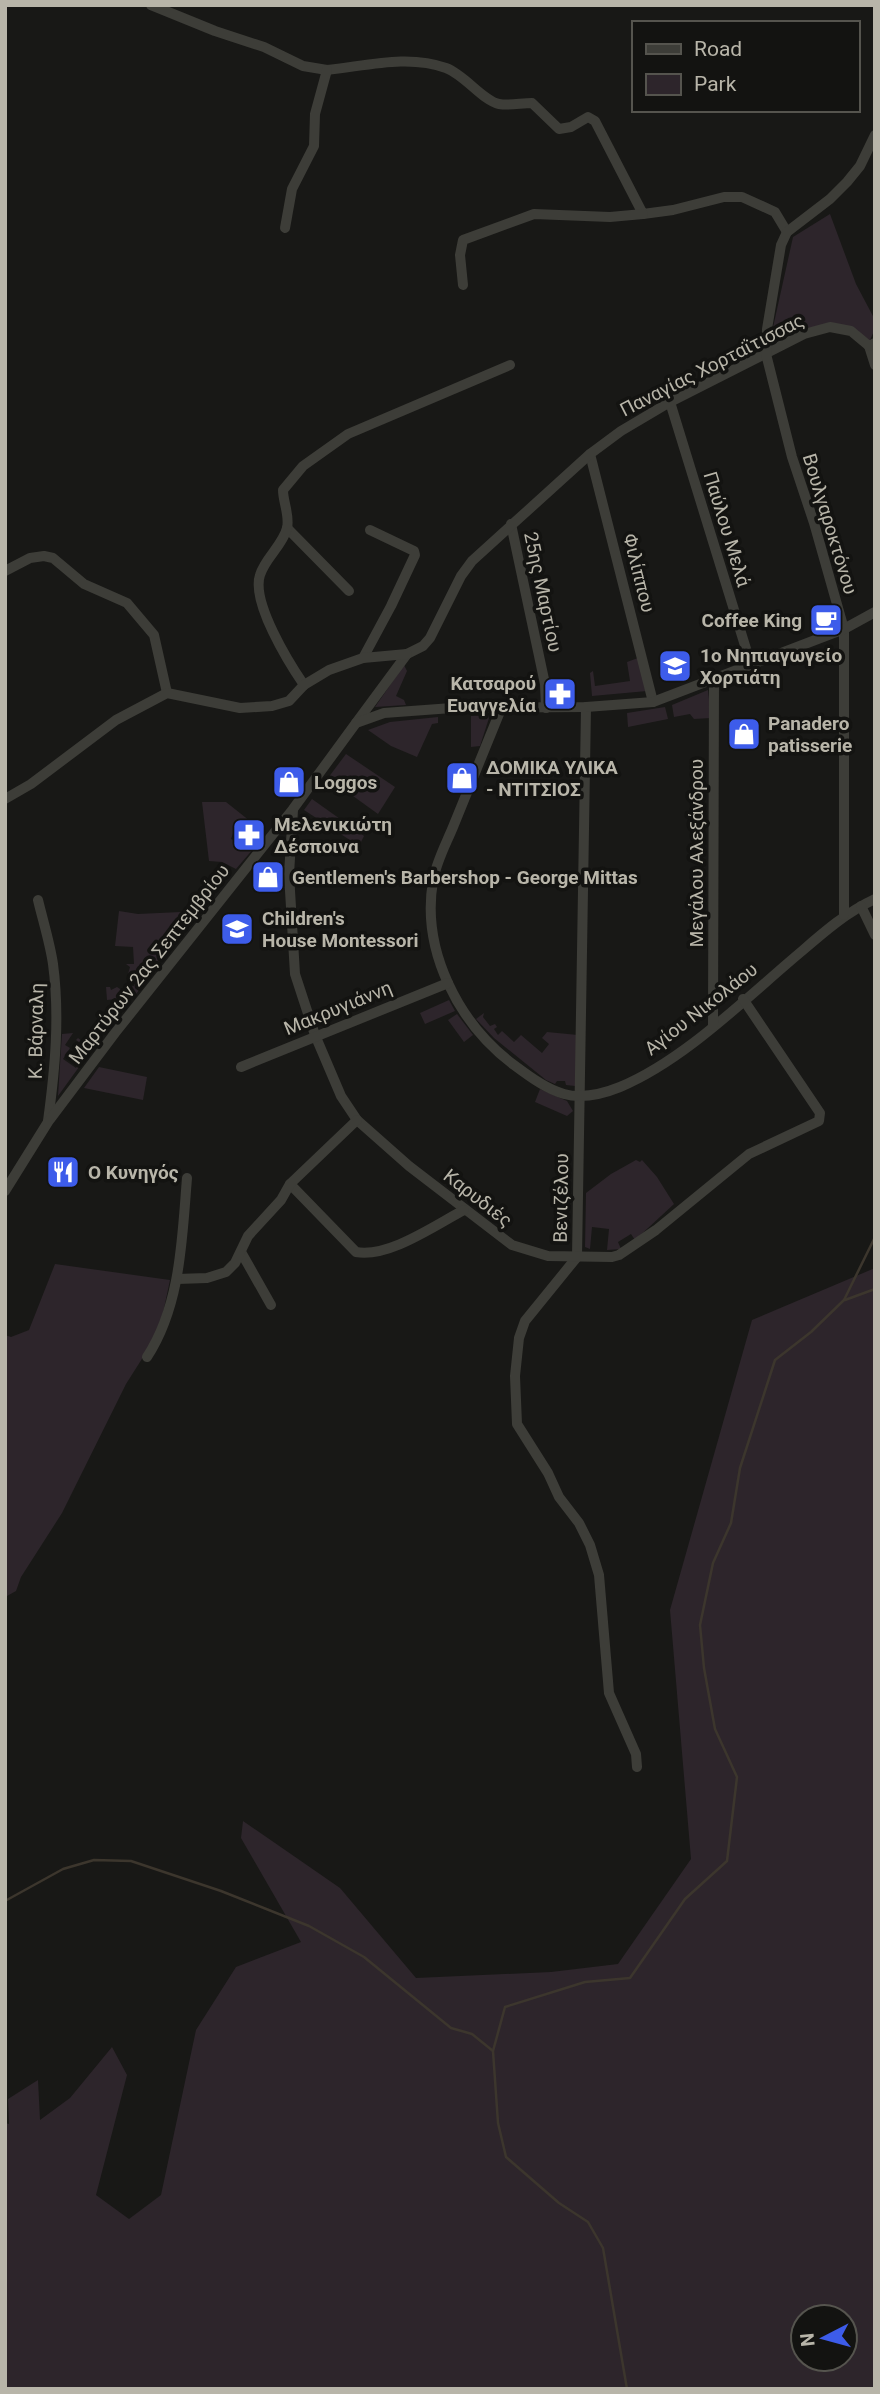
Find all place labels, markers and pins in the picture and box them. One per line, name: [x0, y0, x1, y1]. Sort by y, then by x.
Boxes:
cafe icon: Coffee King: [807, 601, 845, 639]
place label: Coffee King: [702, 609, 802, 632]
place label: 1ο Νηπιαγωγείο Χορτιάτη: [700, 644, 843, 689]
school or university icon: 1ο Νηπιαγωγείο Χορτιάτη: [656, 647, 694, 685]
place label: Κατσαρού Ευαγγελία: [447, 672, 536, 717]
pharmacy icon: Κατσαρού Ευαγγελία: [541, 675, 579, 713]
place label: Panadero patisserie: [768, 712, 852, 757]
shop icon: Panadero patisserie: [725, 715, 763, 753]
place label: ΔΟΜΙΚΑ ΥΛΙΚΑ - ΝΤΙΤΣΙΟΣ: [486, 756, 618, 801]
shop icon: ΔΟΜΙΚΑ ΥΛΙΚΑ - ΝΤΙΤΣΙΟΣ: [443, 759, 481, 797]
shop icon: Loggos: [270, 763, 308, 801]
place label: Loggos: [314, 771, 377, 794]
place label: Μελενικιώτη Δέσποινα: [274, 813, 392, 858]
pharmacy icon: Μελενικιώτη Δέσποινα: [230, 816, 268, 854]
shop icon: Gentlemen's Barbershop - George Mittas: [249, 858, 287, 896]
place label: Gentlemen's Barbershop - George Mittas: [292, 866, 638, 889]
place label: Children's House Montessori: [262, 907, 418, 952]
school or university icon: Children's House Montessori: [218, 910, 256, 948]
restaurant icon: Ο Κυνηγός: [44, 1153, 82, 1191]
place label: Ο Κυνηγός: [88, 1161, 179, 1184]

